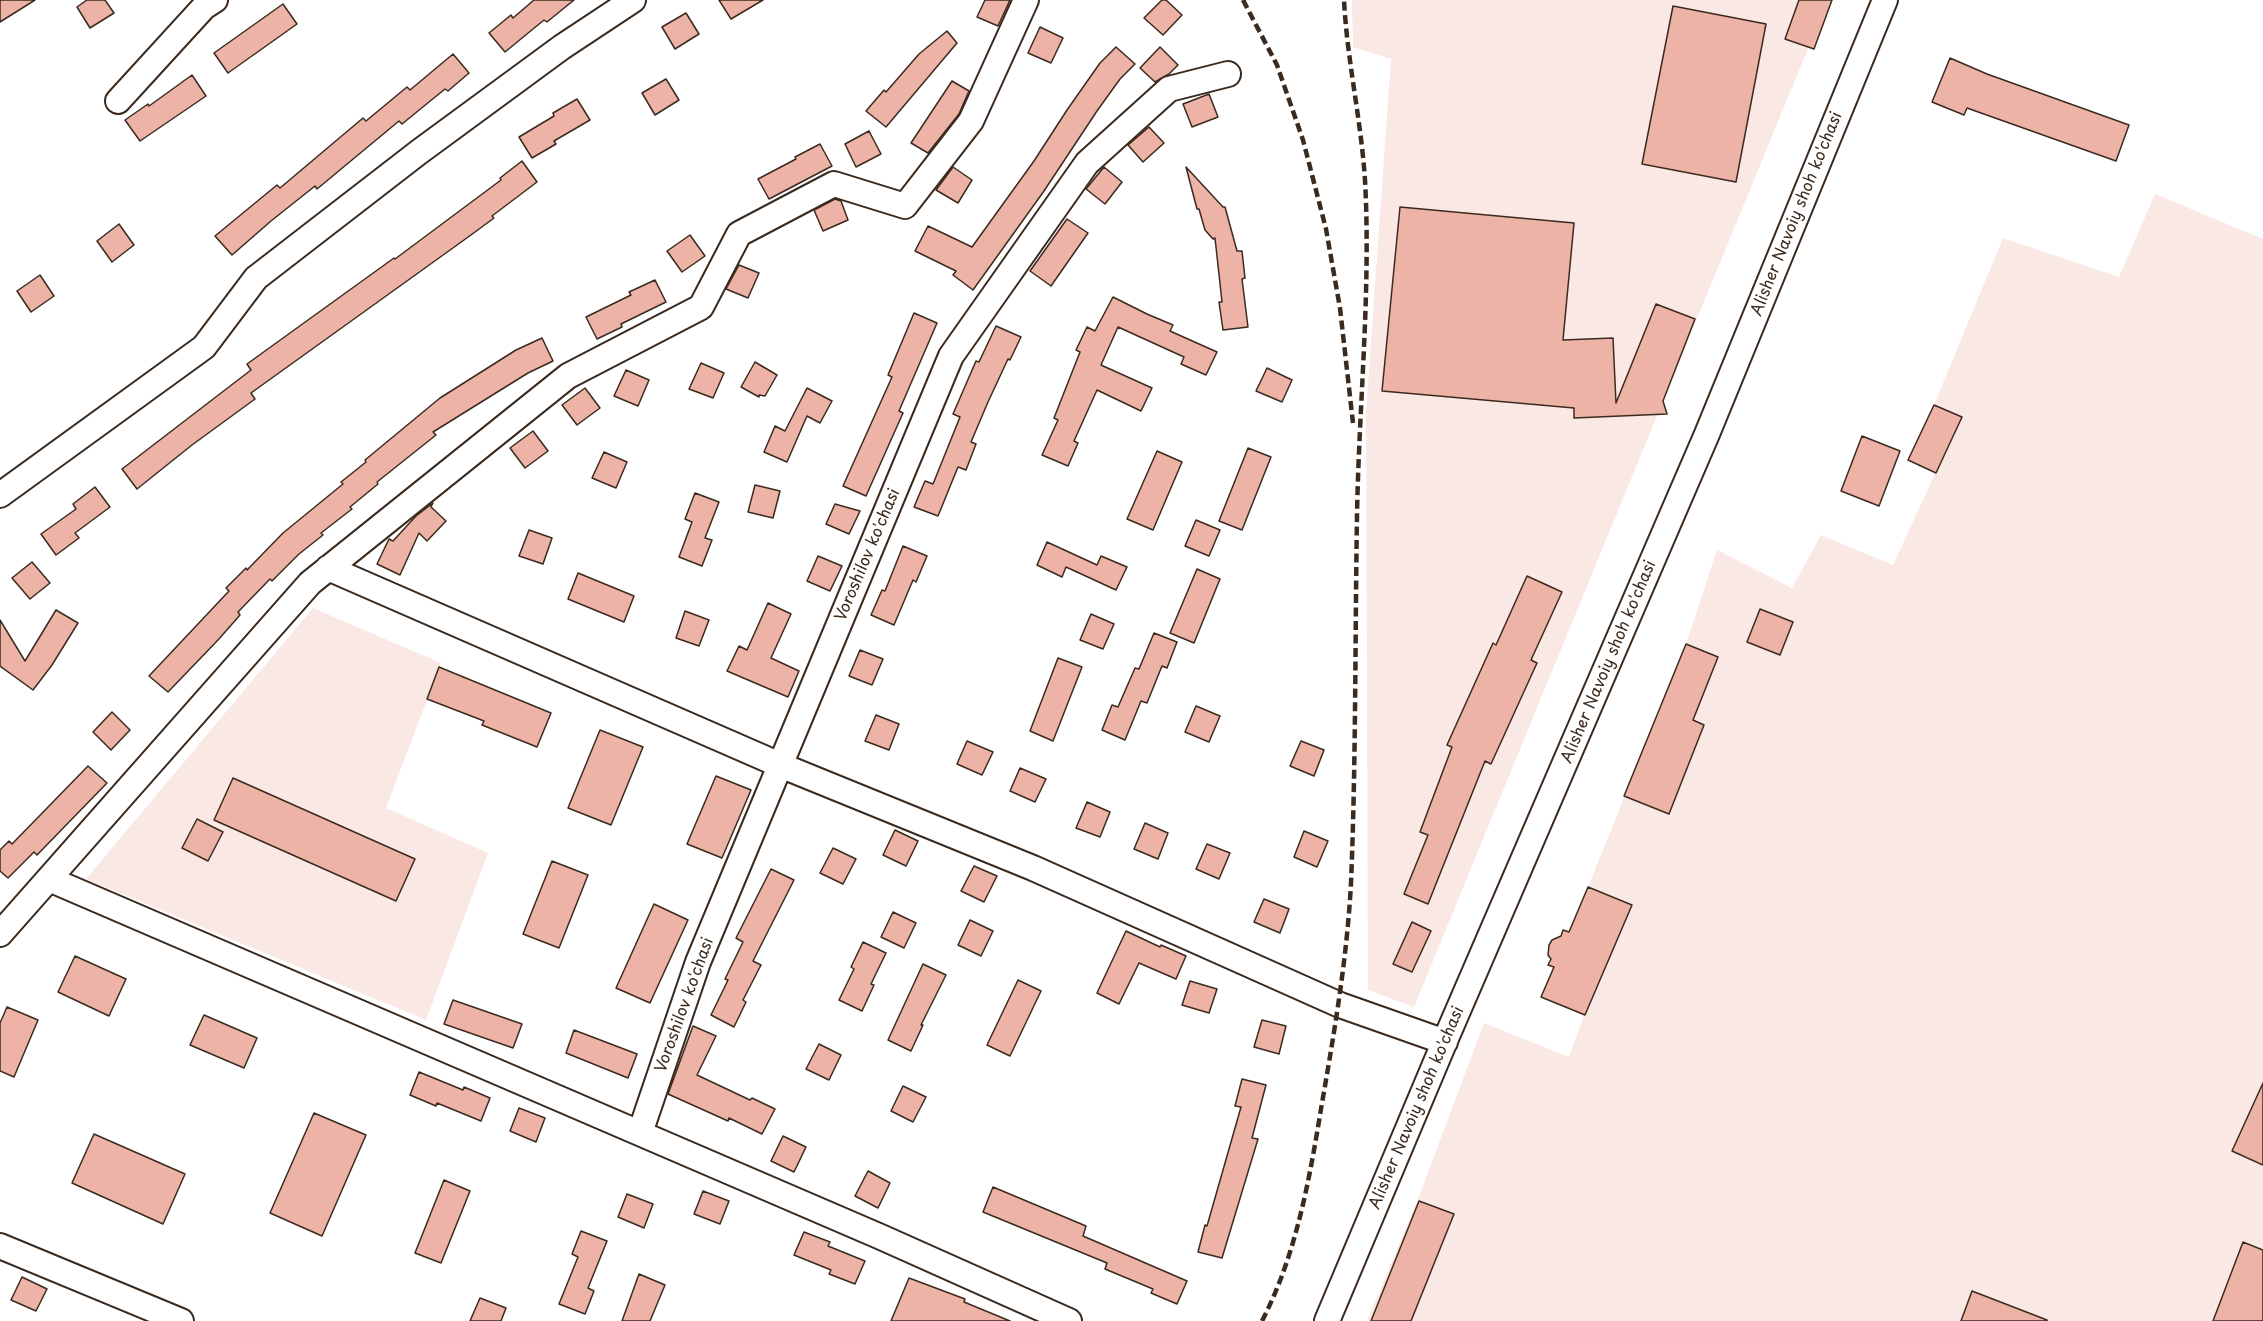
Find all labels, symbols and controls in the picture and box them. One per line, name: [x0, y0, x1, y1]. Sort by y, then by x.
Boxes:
street label: Alisher Navoiy shoh ko'chasi: [1747, 109, 1847, 319]
street label: Voroshilov ko'chasi: [831, 486, 905, 624]
street label: Alisher Navoiy shoh ko'chasi: [1557, 558, 1661, 766]
street label: Voroshilov ko'chasi: [652, 935, 718, 1075]
street label: Alisher Navoiy shoh ko'chasi: [1365, 1004, 1469, 1212]

